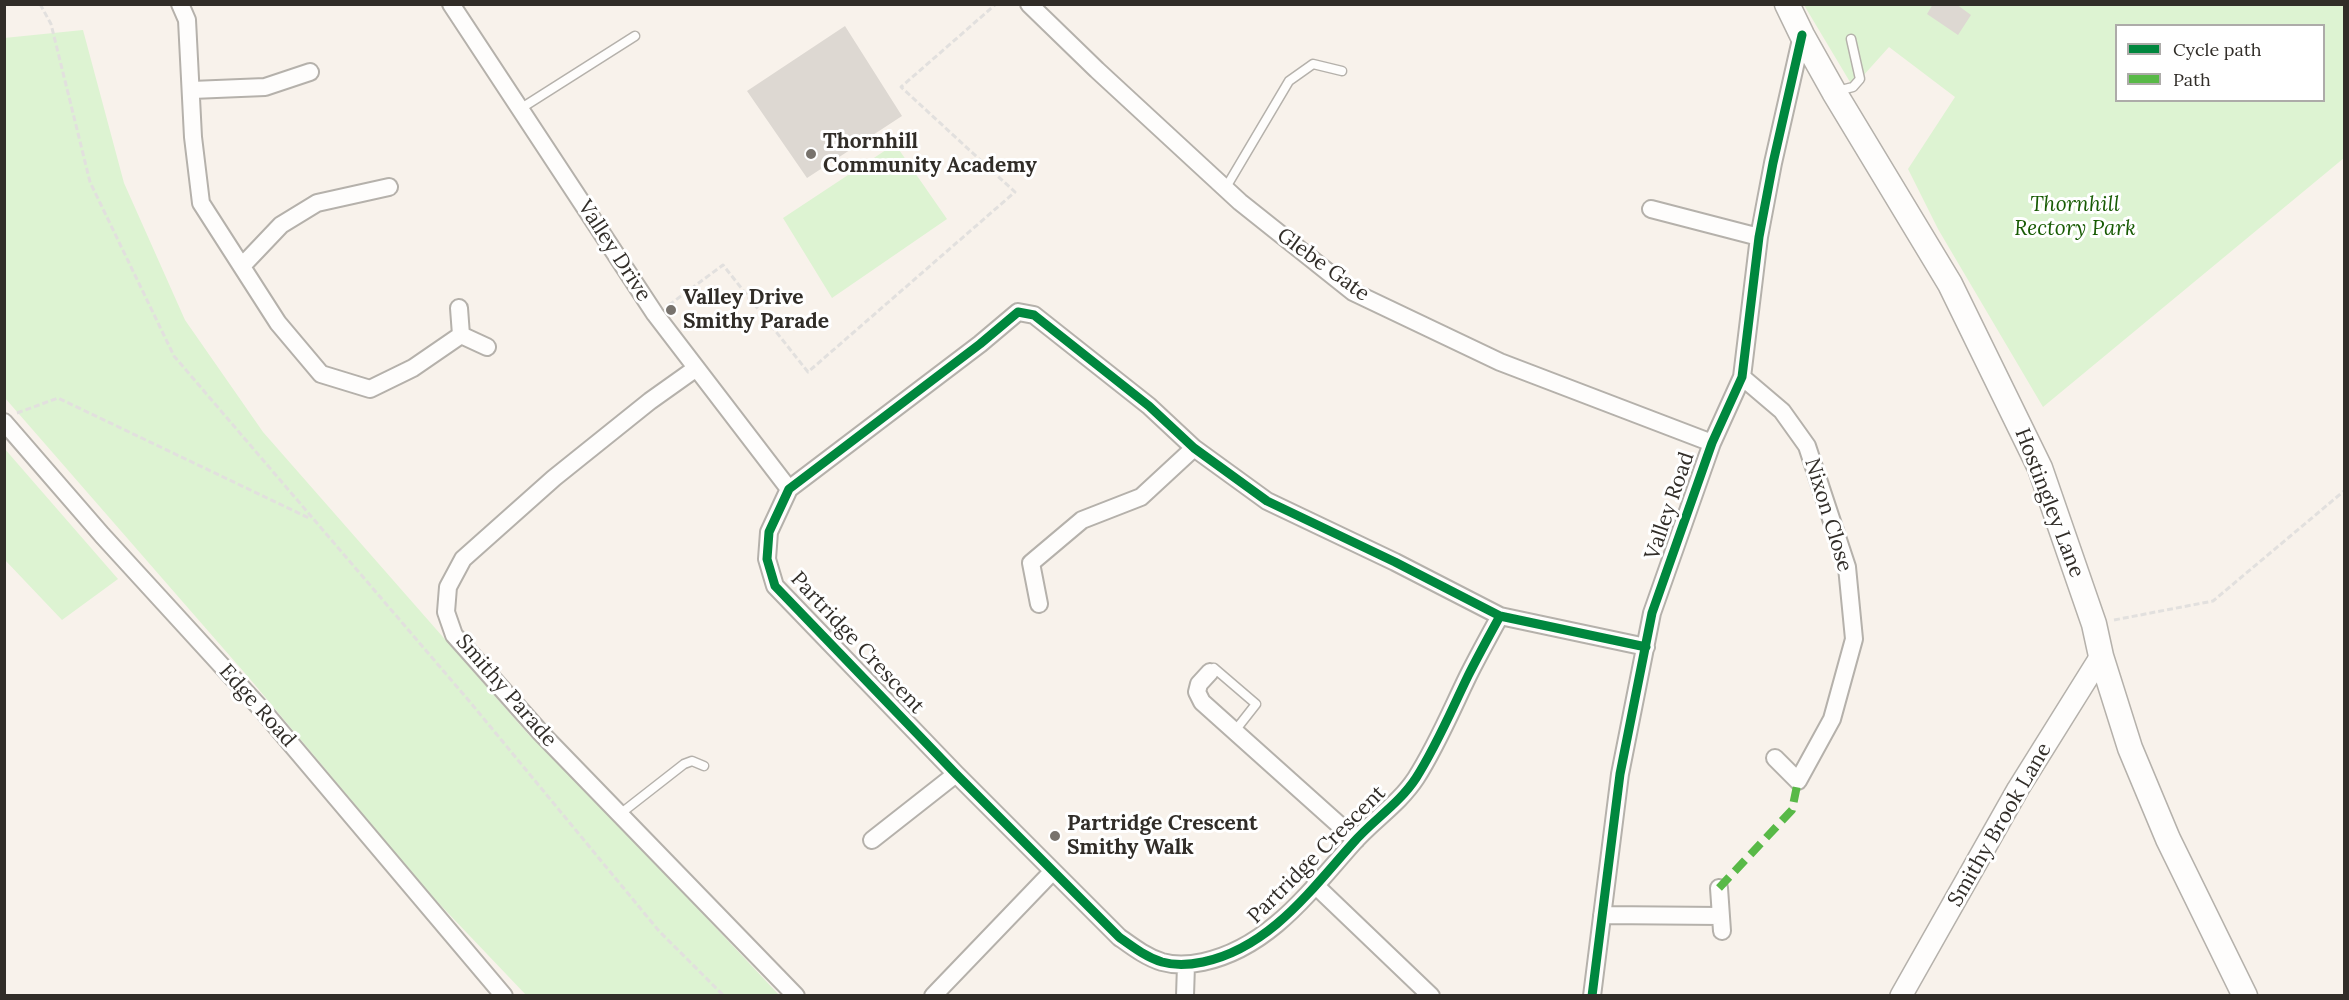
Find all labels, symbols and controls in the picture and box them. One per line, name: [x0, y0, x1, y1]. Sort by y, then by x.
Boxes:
legend: [2115, 24, 2325, 102]
text: Cycle path: [2173, 38, 2262, 61]
text: Path: [2173, 68, 2211, 91]
place label: Thornhill Community Academy: [823, 129, 1037, 179]
marker: Thornhill Community Academy: [804, 147, 818, 161]
park label: Thornhill Rectory Park: [2014, 192, 2136, 242]
street label: Valley Drive: [572, 196, 656, 306]
street label: Glebe Gate: [1272, 223, 1374, 307]
place label: Valley Drive Smithy Parade: [683, 285, 829, 335]
marker: Valley Drive Smithy Parade: [664, 303, 678, 317]
street label: Hostingley Lane: [2009, 425, 2089, 581]
street label: Valley Road: [1640, 449, 1700, 563]
street label: Nixon Close: [1799, 455, 1857, 575]
street label: Partridge Crescent: [785, 567, 929, 719]
street label: Smithy Parade: [450, 629, 562, 753]
street label: Edge Road: [213, 659, 301, 753]
street label: Smithy Brook Lane: [1943, 739, 2057, 911]
street label: Partridge Crescent: [1243, 781, 1391, 929]
place label: Partridge Crescent Smithy Walk: [1067, 811, 1258, 861]
marker: Partridge Crescent Smithy Walk: [1048, 829, 1062, 843]

